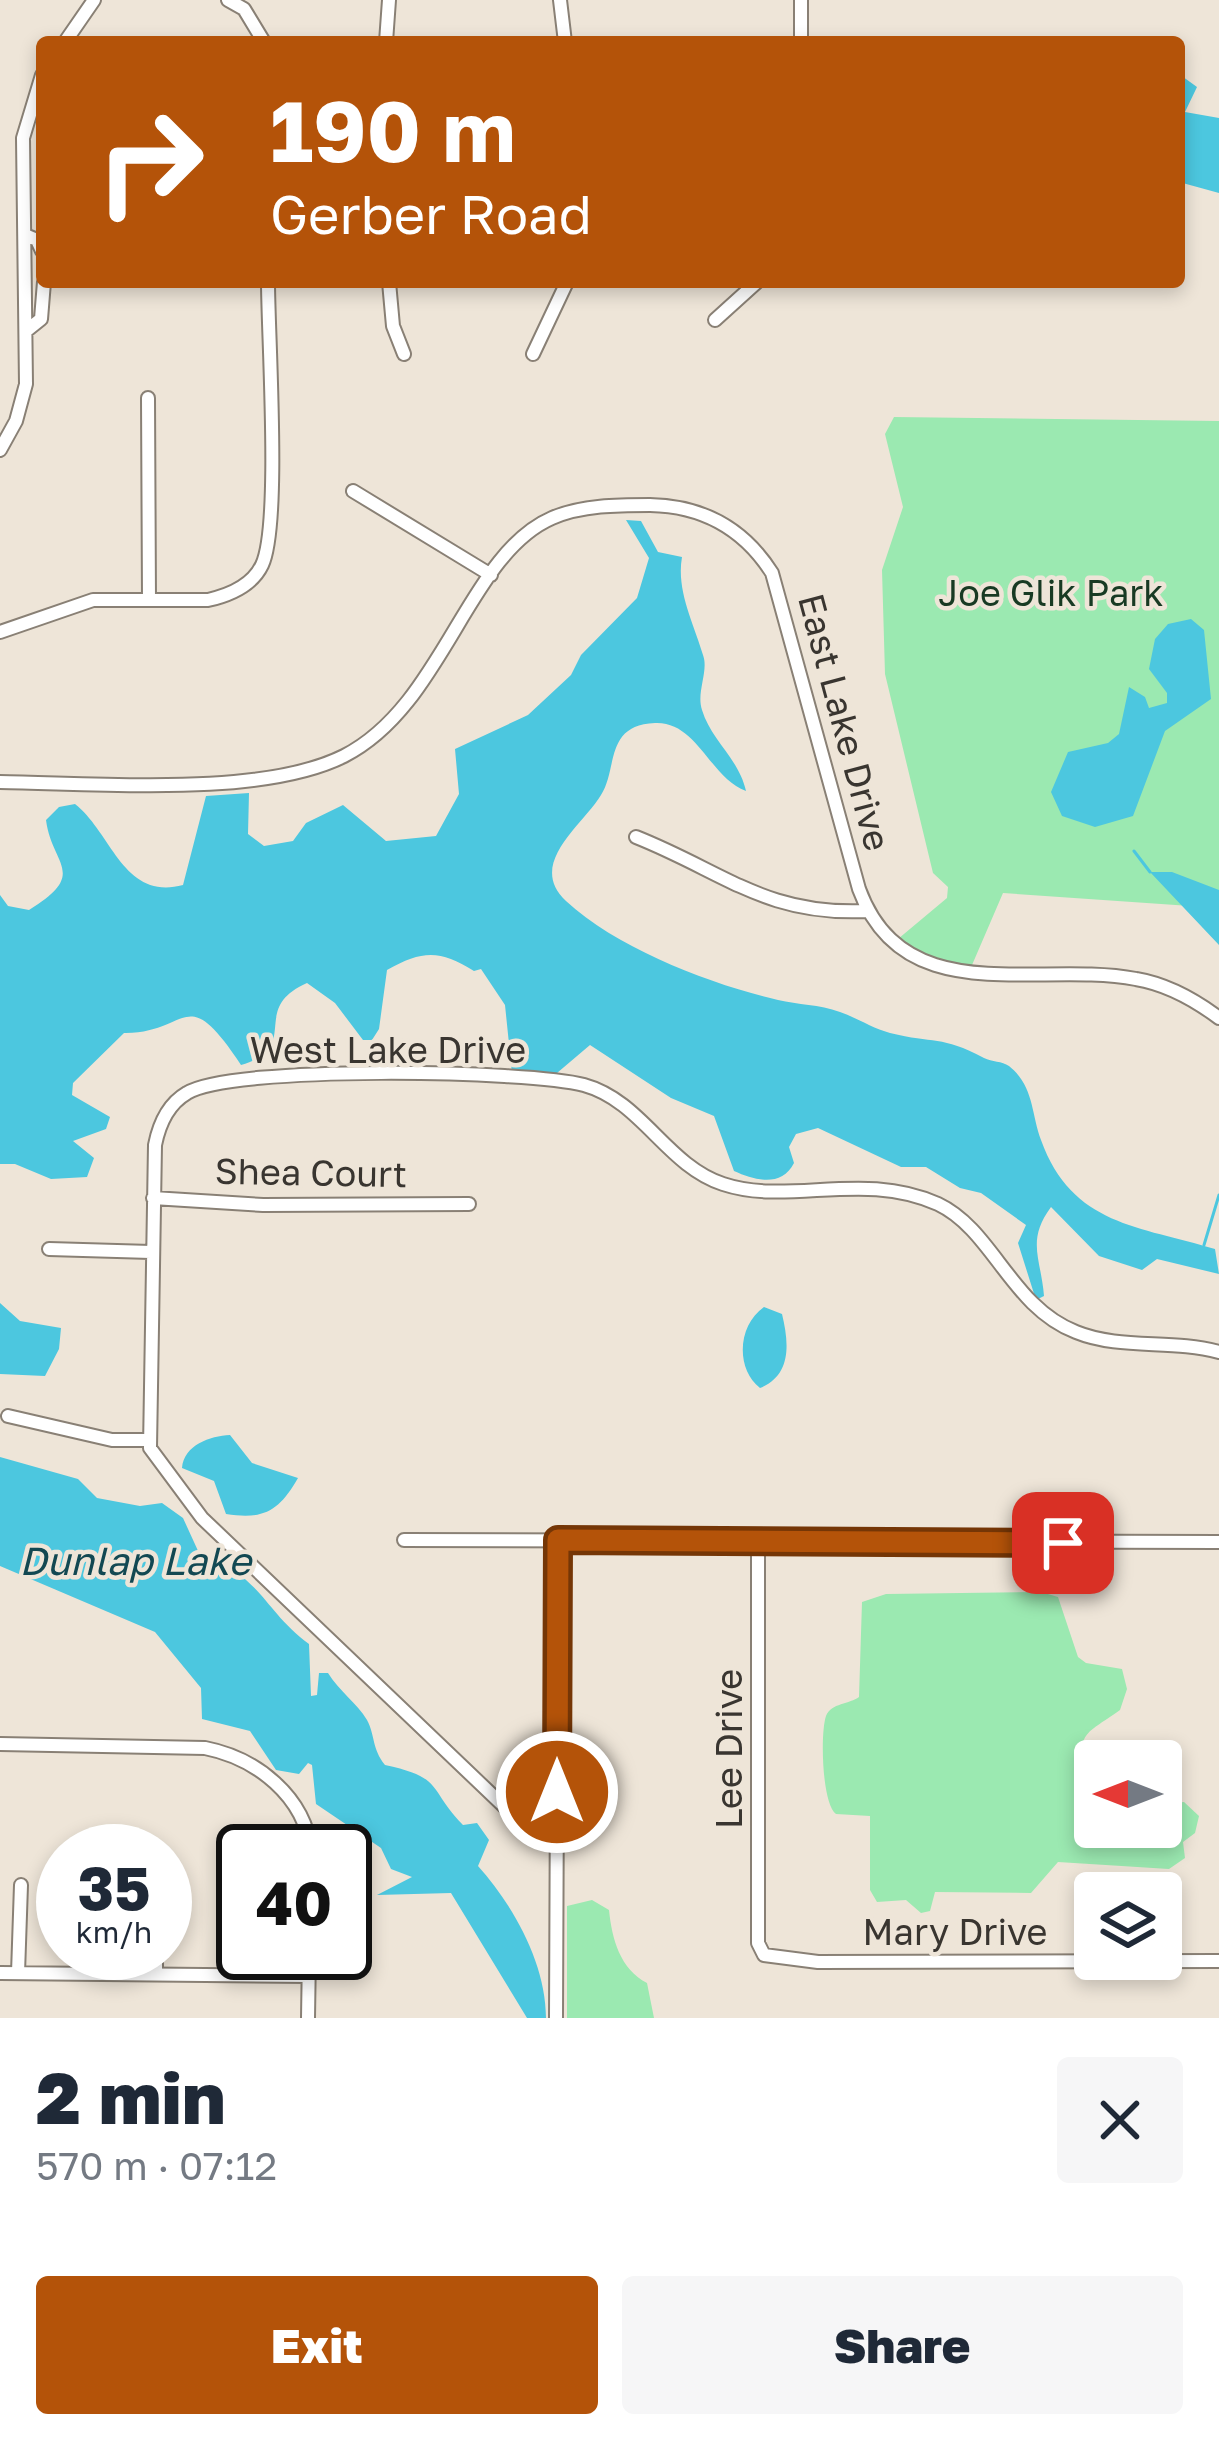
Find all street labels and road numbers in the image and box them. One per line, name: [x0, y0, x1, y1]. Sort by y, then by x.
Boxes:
street label: East Lake Drive: [790, 589, 900, 855]
street label: West Lake Drive: [250, 1028, 526, 1071]
street label: Shea Court: [214, 1149, 408, 1195]
street label: Lee Drive: [707, 1669, 750, 1829]
street label: Mary Drive: [863, 1910, 1047, 1953]

